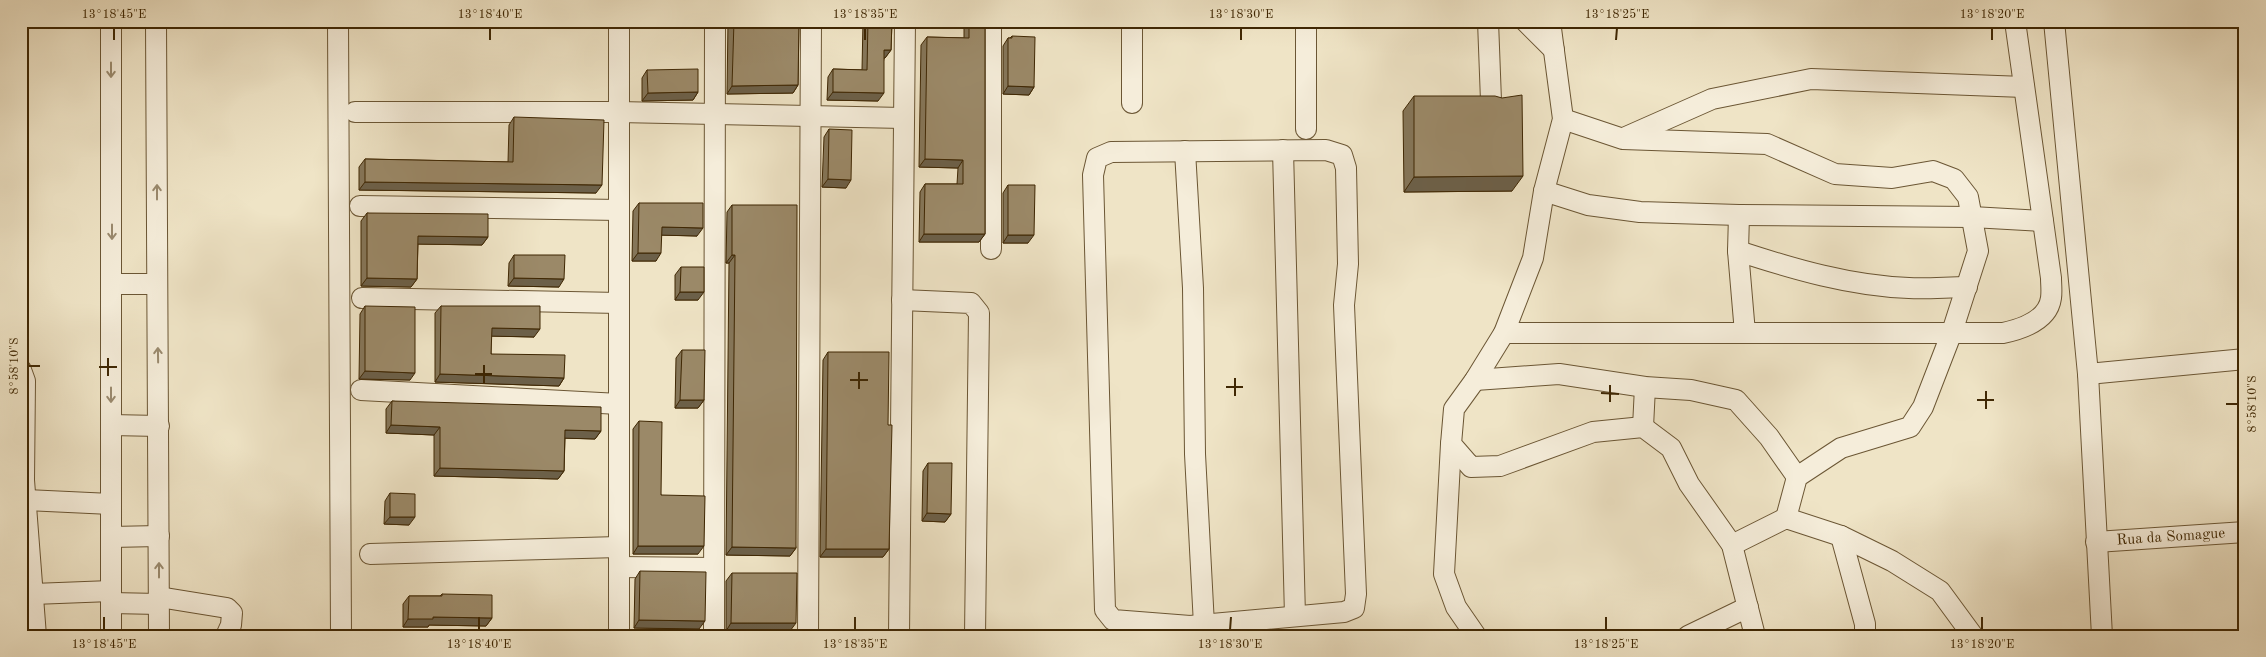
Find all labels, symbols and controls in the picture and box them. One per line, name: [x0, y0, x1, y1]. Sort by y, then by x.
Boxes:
text: 13°18'45"E: [82, 8, 146, 21]
text: 13°18'35"E: [833, 8, 897, 21]
text: 13°18'25"E: [1585, 8, 1649, 21]
text: 13°18'40"E: [458, 9, 522, 21]
text: 13°18'30"E: [1209, 9, 1273, 21]
text: 13°18'20"E: [1960, 9, 2024, 21]
one-way arrow: [106, 62, 116, 78]
one-way arrow: [152, 184, 162, 200]
one-way arrow: [107, 224, 117, 240]
text: 8°58'10"S: [8, 338, 21, 394]
one-way arrow: [153, 347, 163, 363]
text: 8°58'10"S: [2246, 376, 2259, 432]
one-way arrow: [106, 386, 116, 403]
street label: Rua da Somague: [2116, 526, 2226, 548]
one-way arrow: [154, 562, 164, 578]
text: 13°18'45"E: [72, 638, 136, 651]
text: 13°18'35"E: [823, 638, 887, 651]
text: 13°18'25"E: [1574, 638, 1638, 651]
text: 13°18'40"E: [447, 639, 511, 651]
text: 13°18'30"E: [1198, 639, 1262, 651]
text: 13°18'20"E: [1950, 639, 2014, 651]

